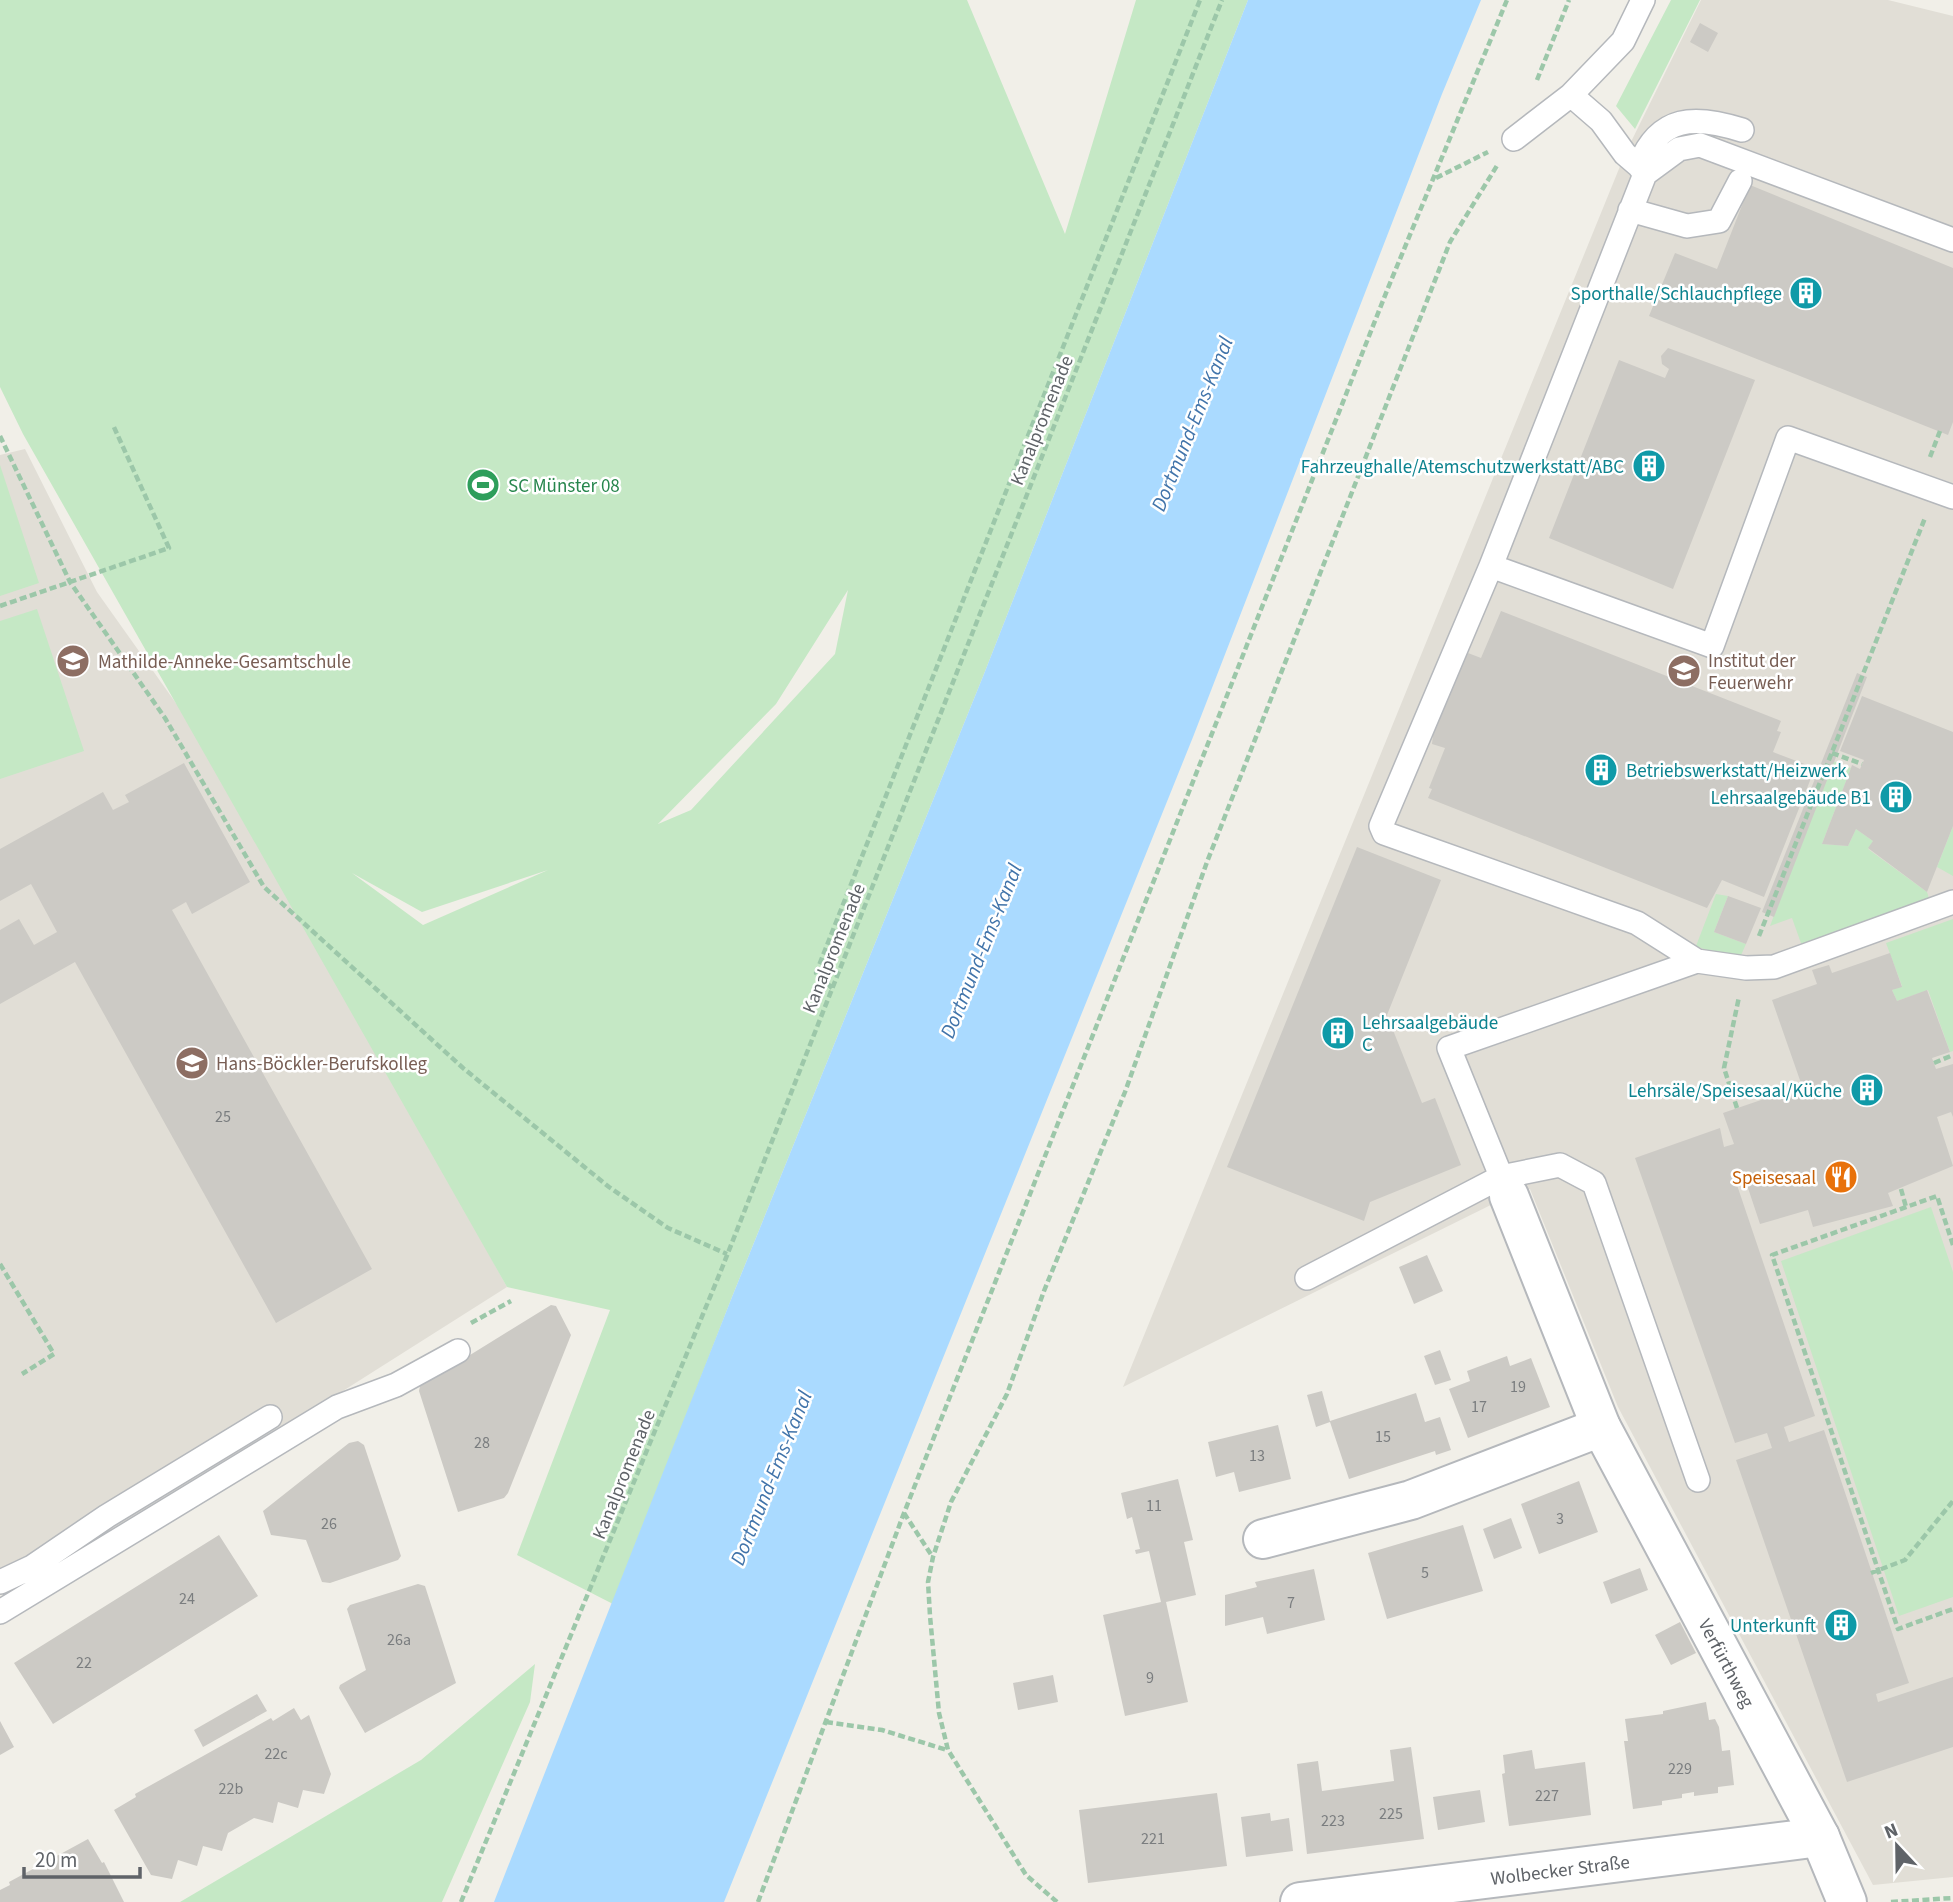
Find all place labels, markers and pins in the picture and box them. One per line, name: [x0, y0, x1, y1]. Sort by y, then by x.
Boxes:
building icon: Sporthalle/Schlauchpflege: [1787, 274, 1825, 312]
place label: Sporthalle/Schlauchpflege: [1571, 281, 1782, 308]
building icon: Fahrzeughalle/Atemschutzwerkstatt/ABC: [1630, 447, 1668, 485]
place label: Fahrzeughalle/Atemschutzwerkstatt/ABC: [1301, 454, 1624, 481]
sports icon: SC Münster 08: [464, 466, 502, 504]
place label: SC Münster 08: [508, 473, 620, 500]
school or university icon: Mathilde-Anneke-Gesamtschule: [54, 642, 92, 680]
place label: Institut der Feuerwehr: [1708, 648, 1796, 697]
place label: Mathilde-Anneke-Gesamtschule: [98, 649, 351, 676]
school or university icon: Institut der Feuerwehr: [1665, 652, 1703, 690]
building icon: Betriebswerkstatt/Heizwerk: [1582, 751, 1620, 789]
place label: Betriebswerkstatt/Heizwerk: [1626, 758, 1847, 785]
building icon: Lehrsaalgebäude B1: [1877, 778, 1915, 816]
place label: Lehrsaalgebäude B1: [1710, 785, 1871, 812]
place label: Lehrsaalgebäude C: [1362, 1010, 1498, 1059]
building icon: Lehrsaalgebäude C: [1319, 1014, 1357, 1052]
school or university icon: Hans-Böckler-Berufskolleg: [173, 1044, 211, 1082]
place label: Hans-Böckler-Berufskolleg: [216, 1051, 428, 1078]
building icon: Lehrsäle/Speisesaal/Küche: [1848, 1071, 1886, 1109]
place label: Lehrsäle/Speisesaal/Küche: [1628, 1078, 1842, 1105]
restaurant icon: Speisesaal: [1822, 1158, 1860, 1196]
place label: Speisesaal: [1732, 1165, 1816, 1192]
building icon: Unterkunft: [1822, 1606, 1860, 1644]
place label: Unterkunft: [1730, 1613, 1817, 1640]

